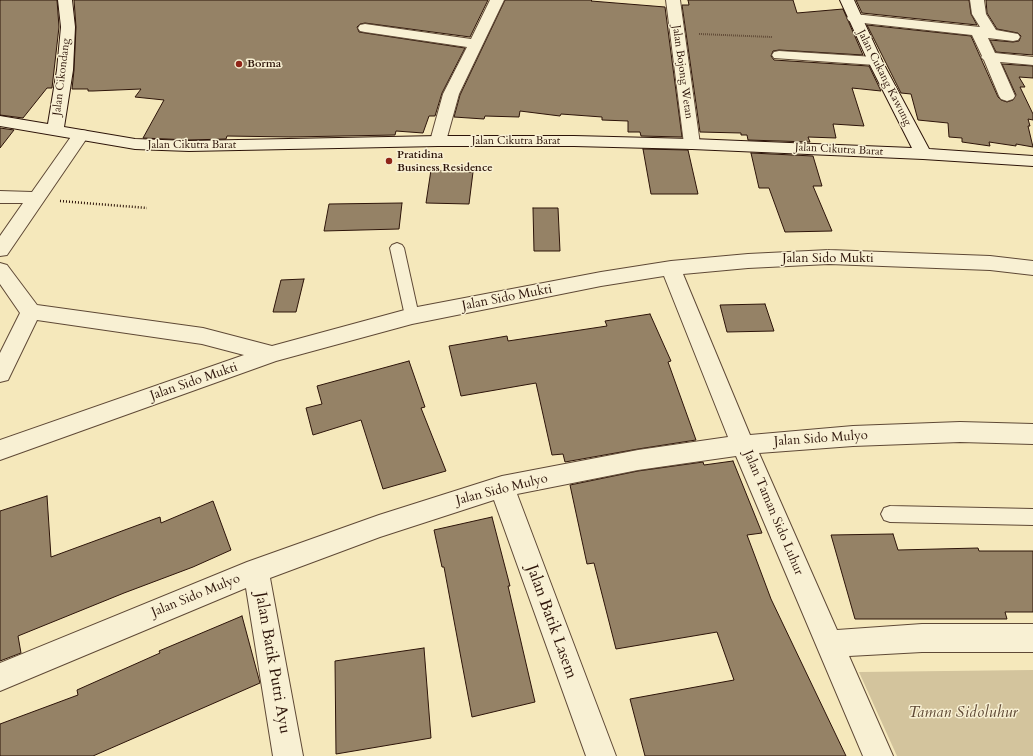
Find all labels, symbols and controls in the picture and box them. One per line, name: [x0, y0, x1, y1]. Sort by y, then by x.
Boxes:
street label: Jalan Bojong Wetan: [669, 24, 695, 120]
street label: Jalan Cukang Kawung: [854, 28, 914, 128]
street label: Jalan Cikondang: [51, 38, 73, 116]
place label: Borma: [247, 57, 281, 71]
marker: Borma: [234, 59, 244, 69]
street label: Jalan Cikutra Barat: [472, 134, 560, 148]
street label: Jalan Cikutra Barat: [148, 138, 236, 152]
street label: Jalan Cikutra Barat: [795, 141, 883, 159]
place label: Pratidina Business Residence: [397, 148, 493, 174]
marker: Pratidina Business Residence: [384, 156, 394, 166]
street label: Jalan Sido Mukti: [782, 251, 874, 267]
street label: Jalan Sido Mukti: [461, 282, 553, 314]
street label: Jalan Sido Mukti: [148, 360, 240, 404]
street label: Jalan Sido Mulyo: [774, 428, 868, 450]
street label: Jalan Taman Sido Luhur: [740, 448, 806, 578]
street label: Jalan Sido Mulyo: [455, 471, 549, 509]
street label: Jalan Batik Lasem: [522, 563, 580, 681]
street label: Jalan Sido Mulyo: [149, 571, 243, 621]
street label: Jalan Batik Putri Ayu: [250, 591, 294, 735]
park label: Taman Sidoluhur: [908, 703, 1018, 723]

